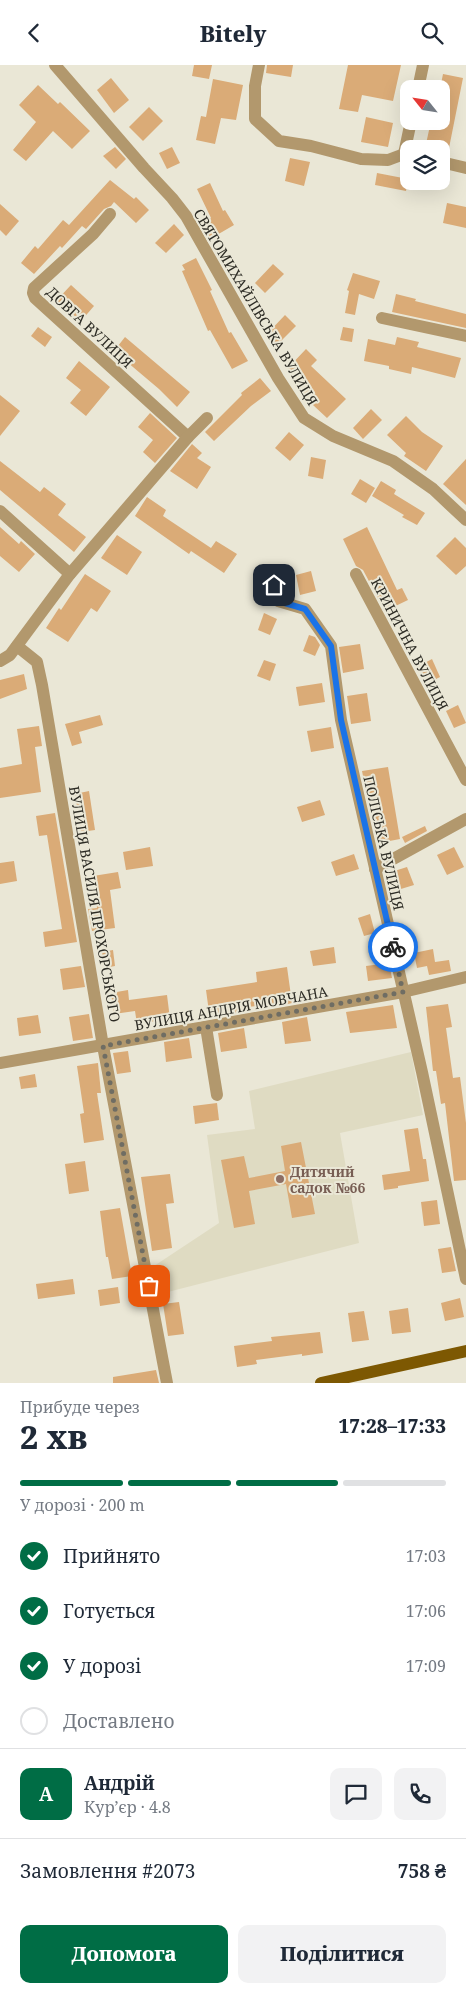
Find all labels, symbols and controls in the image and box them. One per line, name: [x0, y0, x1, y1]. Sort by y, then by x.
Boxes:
text: Bitely: [200, 18, 266, 48]
icon: back: [20, 19, 48, 47]
icon: search: [418, 19, 446, 47]
north arrow: [400, 80, 450, 130]
map controls: [400, 80, 450, 190]
button: layers: [400, 140, 450, 190]
street label: СВЯТОМИХАЙЛІВСЬКА ВУЛИЦЯ: [190, 205, 322, 409]
street label: ДОВГА ВУЛИЦЯ: [43, 282, 137, 372]
pin: [253, 564, 295, 606]
icon: home: [260, 571, 288, 599]
street label: КРИНИЧНА ВУЛИЦЯ: [367, 574, 453, 714]
street label: ПОЛІСЬКА ВУЛИЦЯ: [359, 774, 409, 912]
street label: ВУЛИЦЯ ВАСИЛЯ ПРОХОРСЬКОГО: [65, 784, 125, 1024]
courier: [368, 922, 418, 972]
icon: bike: [379, 933, 407, 961]
street label: ВУЛИЦЯ АНДРІЯ МОВЧАНА: [133, 982, 329, 1034]
place label: Дитячий садок №66: [290, 1162, 365, 1197]
marker: Дитячий садок №66: [274, 1173, 286, 1185]
pin: [128, 1265, 170, 1307]
icon: bag: [135, 1272, 163, 1300]
text: Прибуде через: [20, 1396, 140, 1418]
text: 17:28–17:33: [338, 1413, 446, 1439]
text: 2 хв: [20, 1415, 87, 1458]
text: У дорозі · 200 m: [20, 1494, 145, 1516]
icon: check: [20, 1542, 48, 1570]
text: Прийнято: [63, 1543, 160, 1569]
text: 17:03: [406, 1545, 446, 1567]
icon: check: [20, 1597, 48, 1625]
text: Готується: [63, 1598, 155, 1624]
text: 17:06: [406, 1600, 446, 1622]
icon: check: [20, 1652, 48, 1680]
text: У дорозі: [63, 1653, 142, 1679]
text: 17:09: [406, 1655, 446, 1677]
text: Доставлено: [63, 1708, 174, 1734]
button: chat: [330, 1768, 382, 1820]
button: phone: [394, 1768, 446, 1820]
text: Андрій: [84, 1770, 155, 1796]
text: А: [39, 1781, 53, 1807]
text: Кур’єр · 4.8: [84, 1796, 171, 1818]
text: Замовлення #2073: [20, 1858, 195, 1884]
text: 758 ₴: [398, 1858, 446, 1884]
button: Допомога: [20, 1925, 228, 1983]
button: Поділитися: [238, 1925, 446, 1983]

